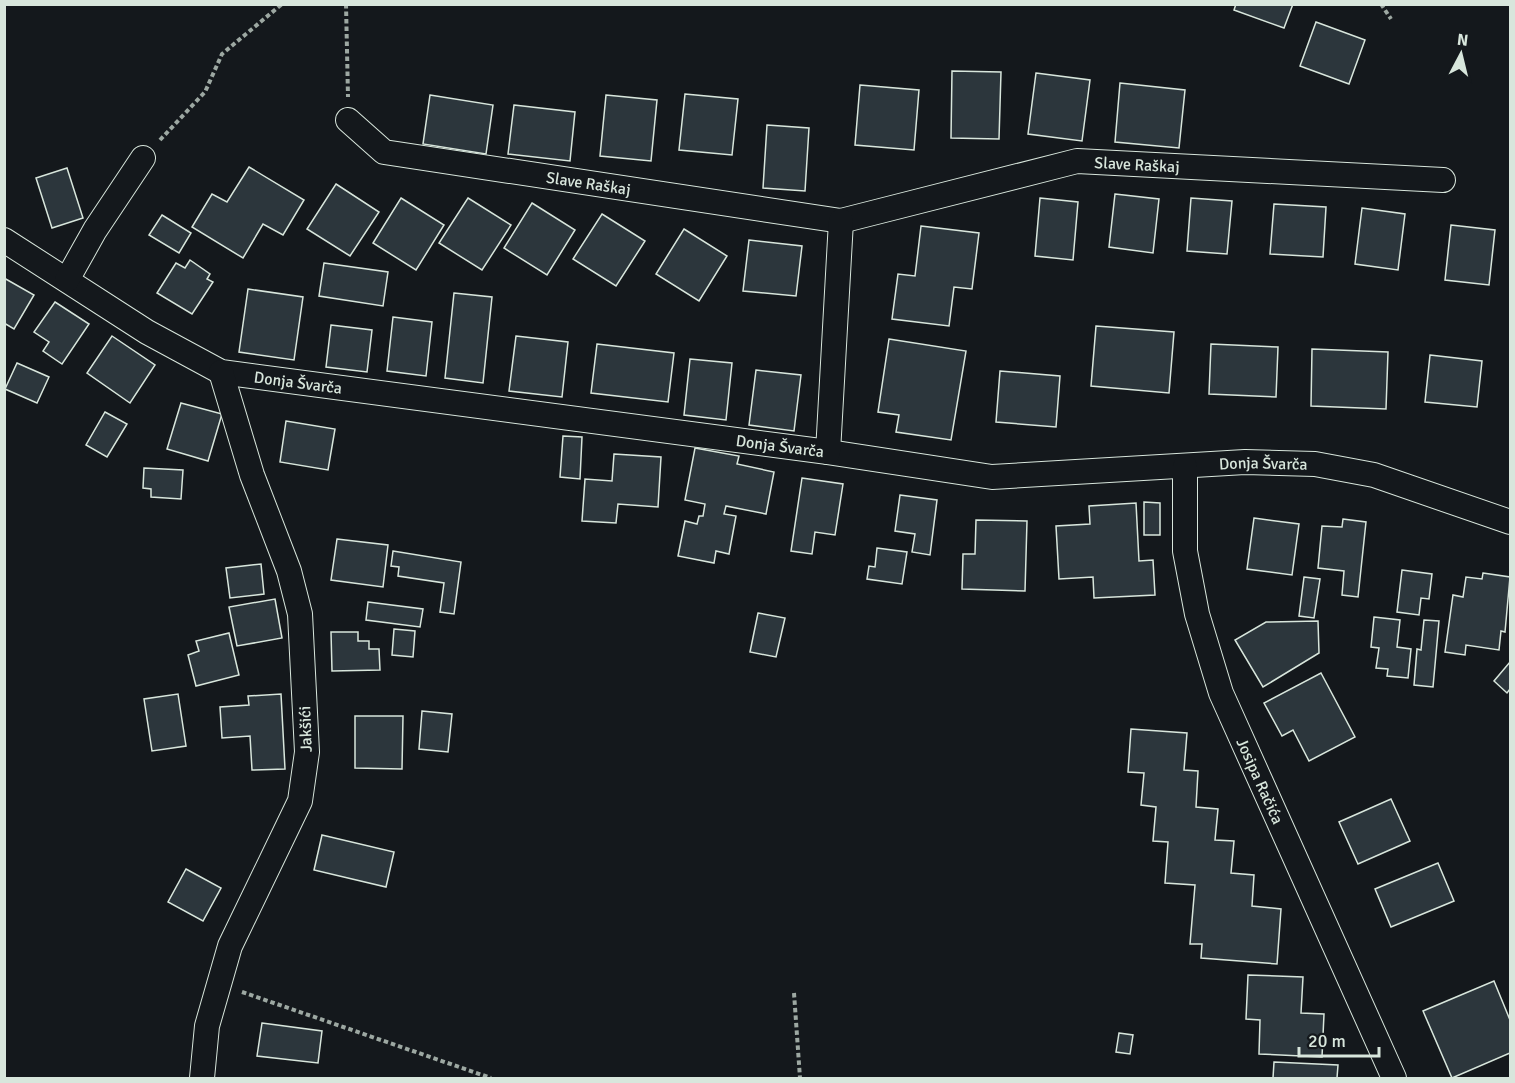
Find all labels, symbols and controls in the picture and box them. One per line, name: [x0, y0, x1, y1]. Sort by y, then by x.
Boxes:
north arrow: [1431, 24, 1491, 84]
text: N: [1456, 30, 1469, 51]
street label: Slave Raškaj: [1094, 153, 1180, 177]
street label: Slave Raškaj: [545, 168, 632, 200]
street label: Donja Švarča: [253, 367, 343, 399]
street label: Donja Švarča: [735, 431, 825, 462]
street label: Donja Švarča: [1218, 453, 1308, 475]
street label: Jakšići: [295, 705, 317, 752]
street label: Josipa Račića: [1232, 735, 1288, 827]
scale bar: [1299, 1020, 1378, 1058]
text: 20 m: [1308, 1030, 1346, 1052]

